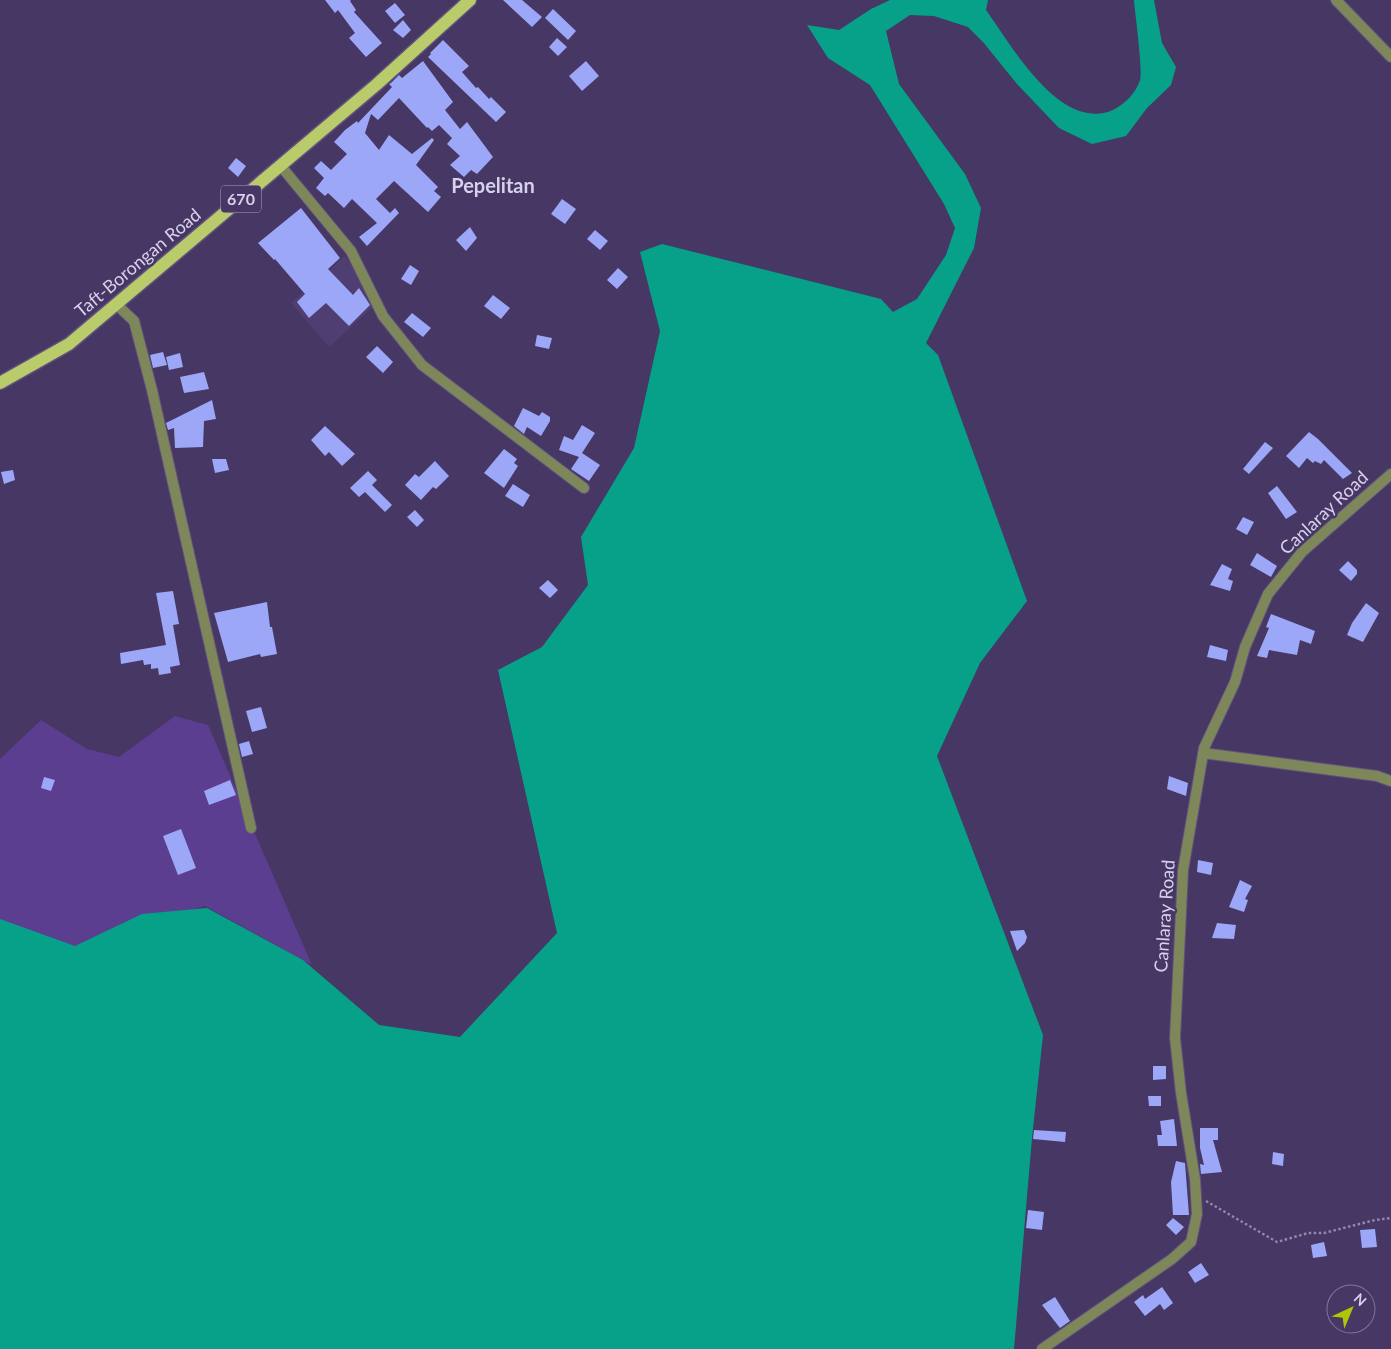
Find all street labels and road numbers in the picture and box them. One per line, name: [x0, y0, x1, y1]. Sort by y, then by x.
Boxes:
road number: 670: [221, 185, 261, 212]
street label: Taft-Borongan Road: [70, 203, 205, 321]
street label: Canlaray Road: [1275, 466, 1372, 559]
street label: Canlaray Road: [1149, 859, 1179, 973]

